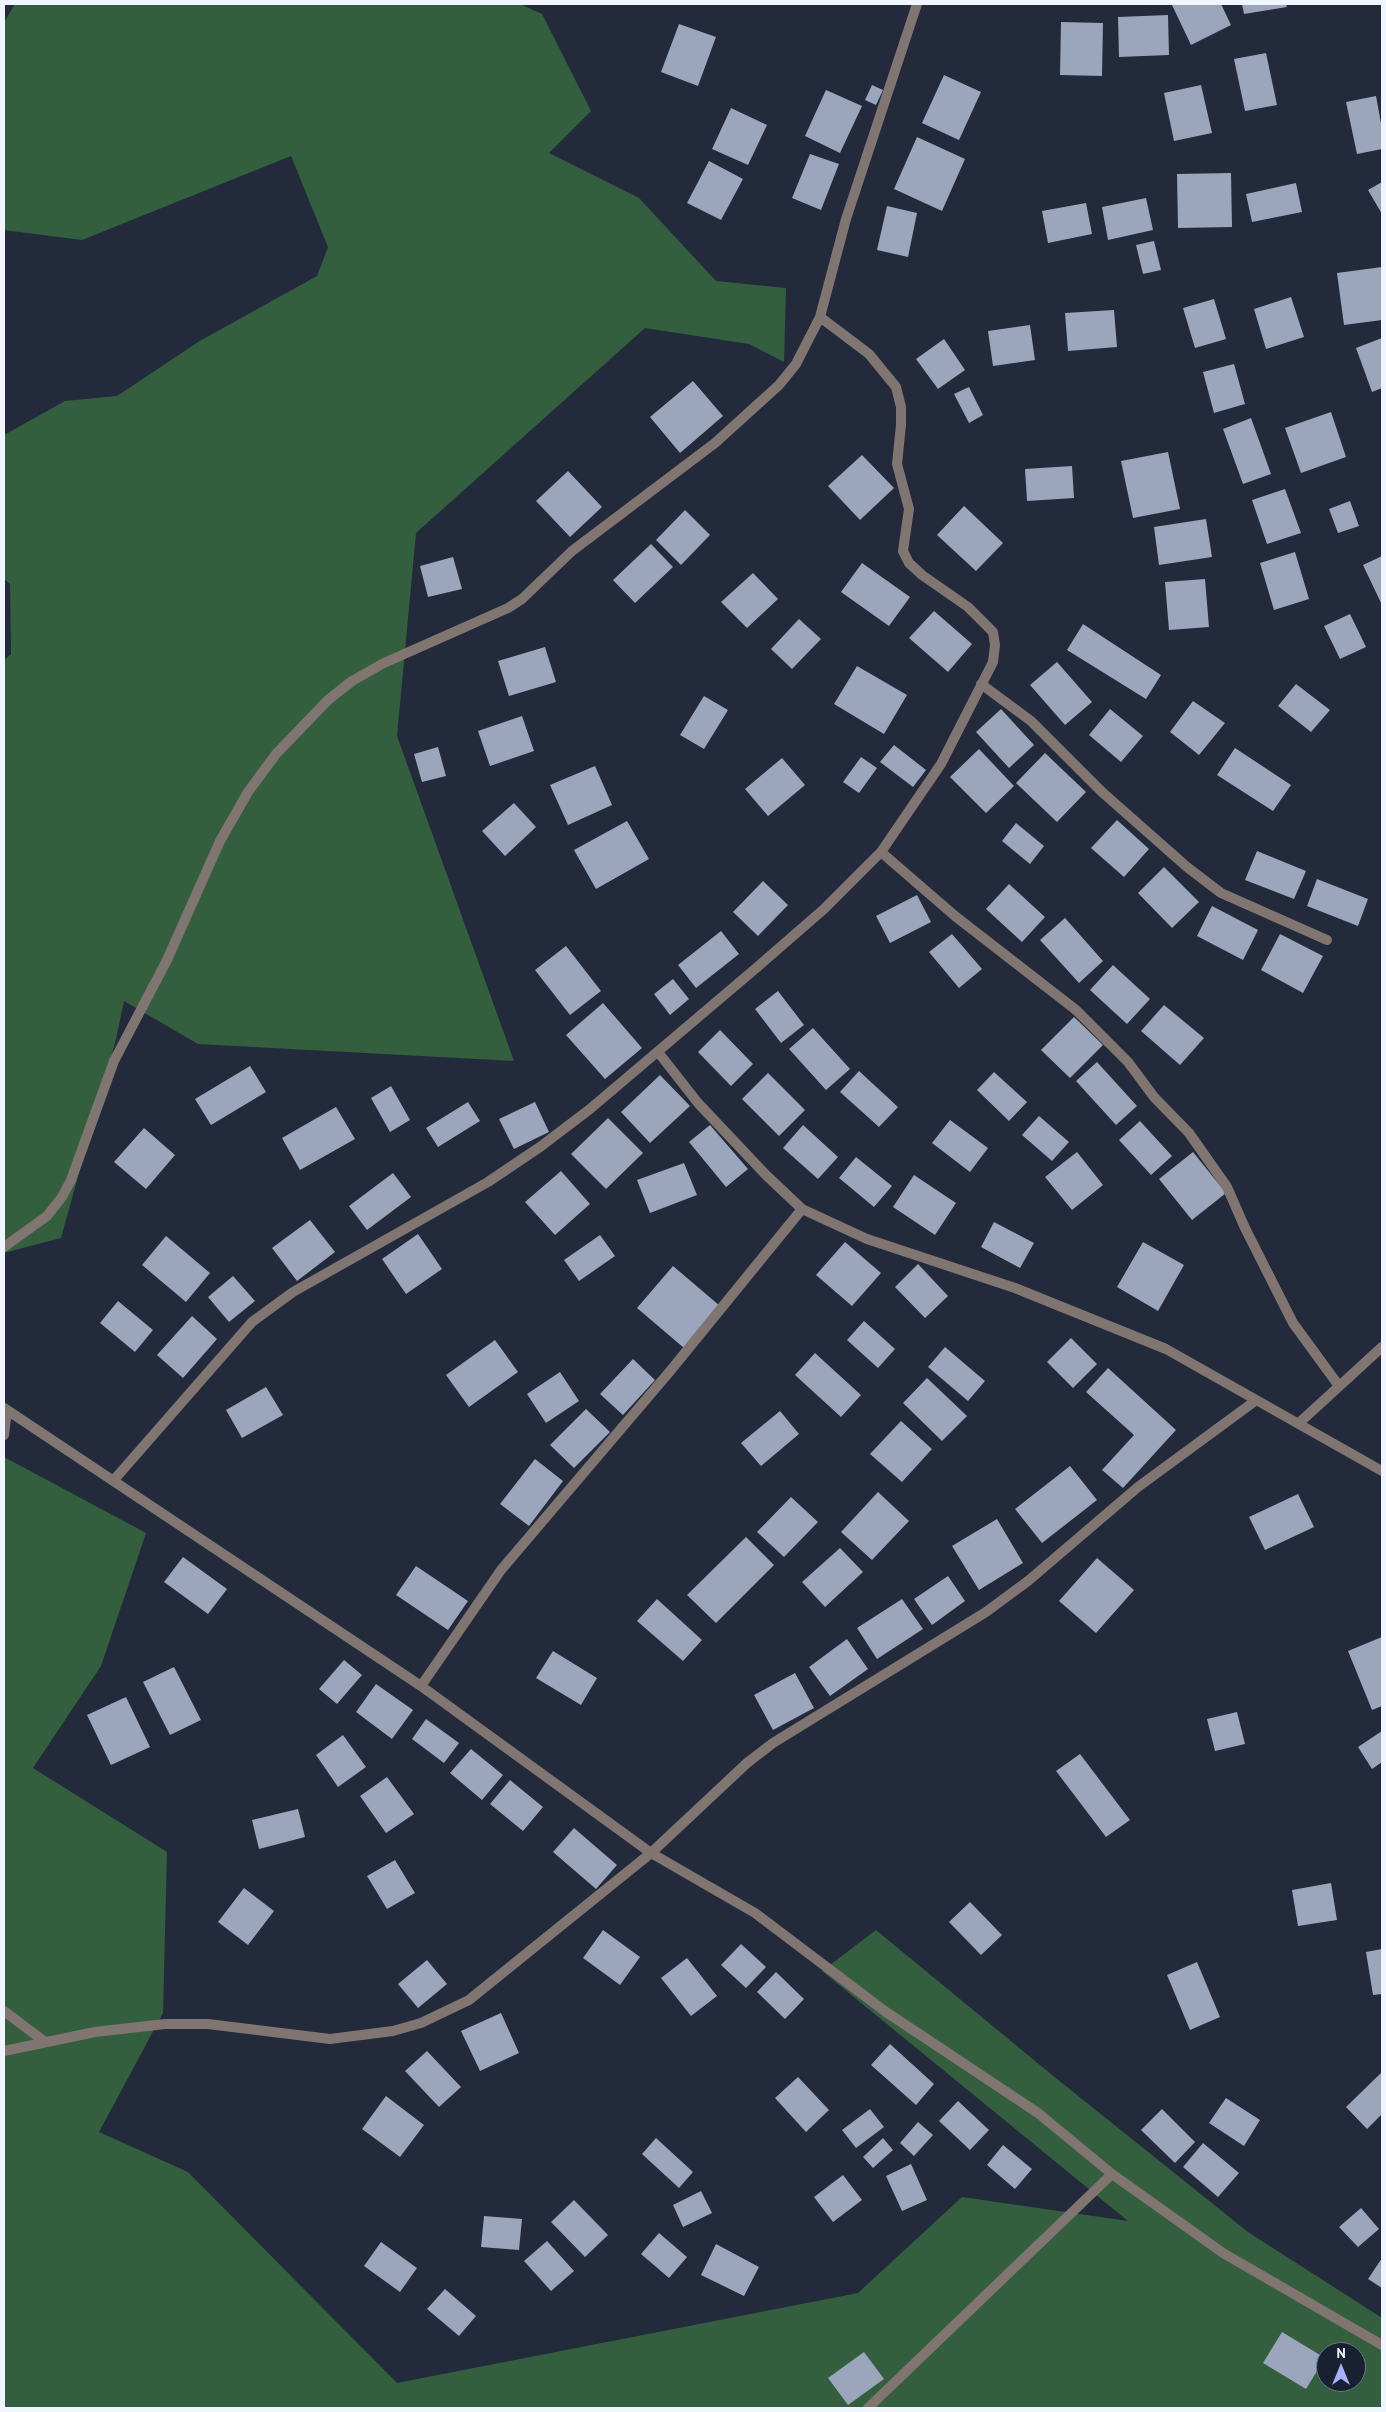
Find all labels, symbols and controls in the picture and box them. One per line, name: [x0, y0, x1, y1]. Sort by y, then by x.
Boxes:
north arrow: [1316, 2342, 1366, 2392]
text: N: [1336, 2344, 1346, 2362]

